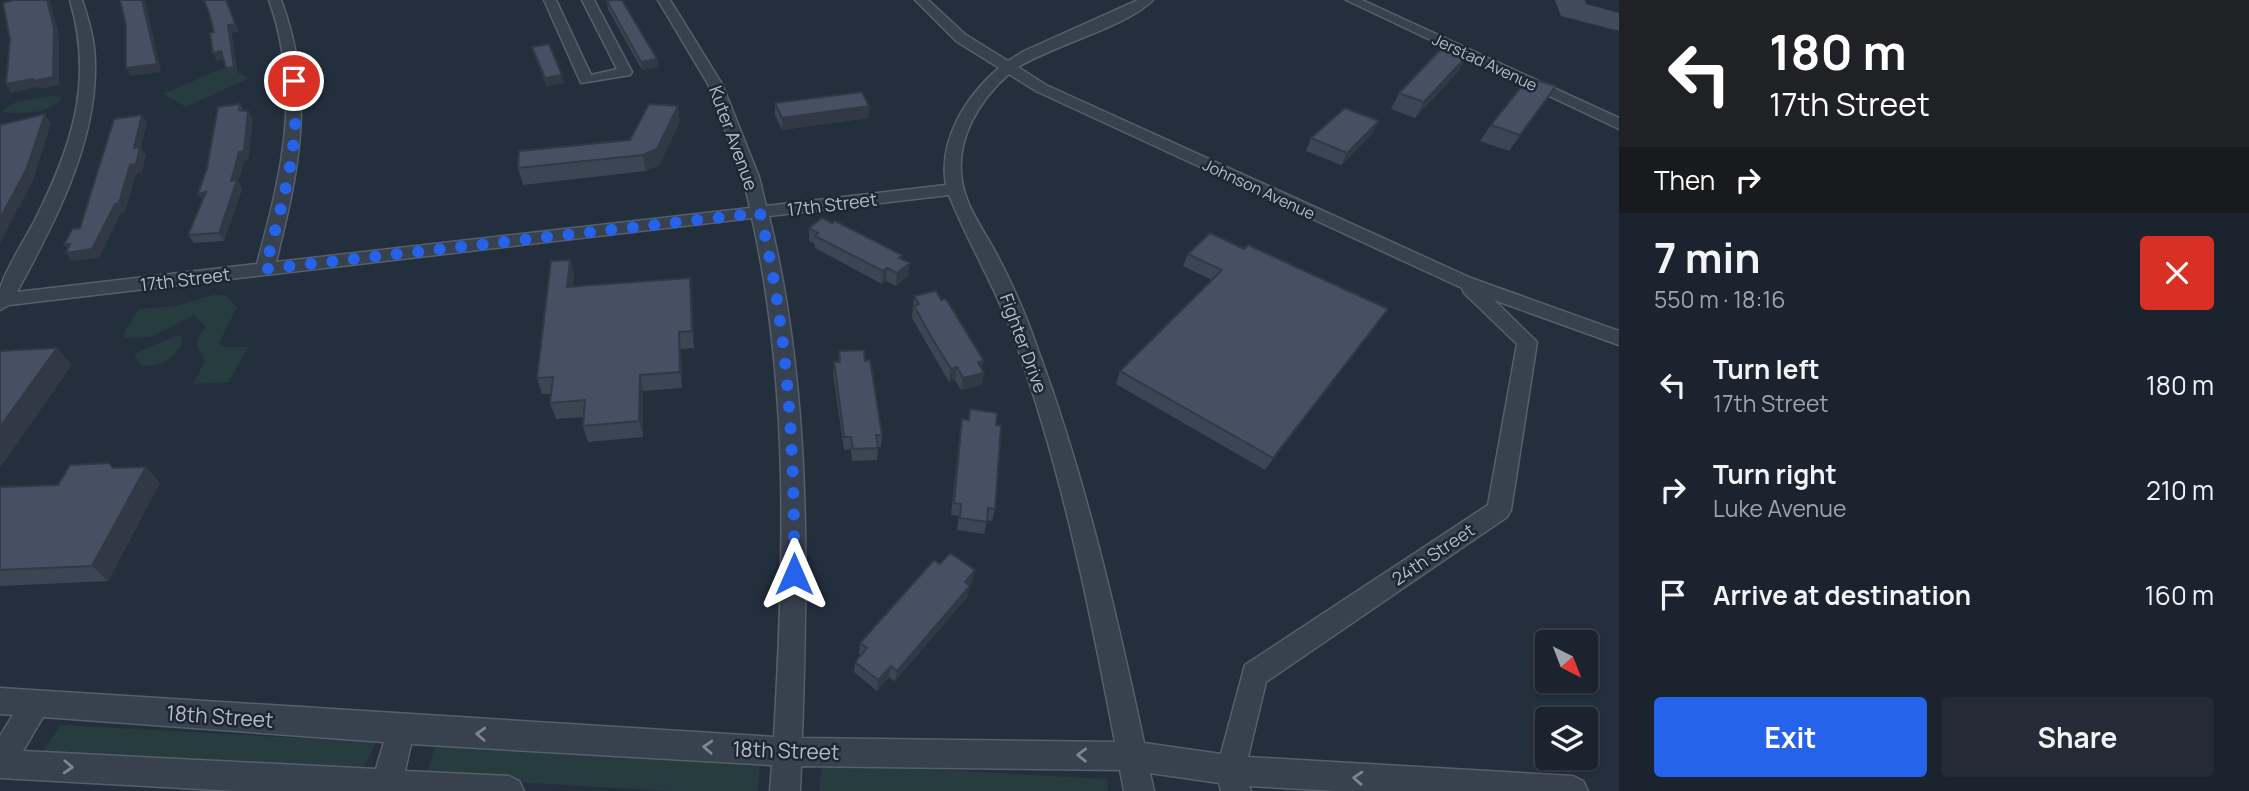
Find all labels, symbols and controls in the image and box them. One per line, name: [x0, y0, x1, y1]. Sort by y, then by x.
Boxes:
text: 180 m: [1769, 18, 1907, 85]
street label: Jerstad Avenue: [1429, 28, 1541, 96]
icon: left: [1654, 28, 1745, 119]
pin: [264, 51, 324, 111]
icon: arrive: [275, 62, 313, 100]
street label: Kuter Avenue: [704, 82, 764, 194]
text: 17th Street: [1769, 82, 1930, 126]
street label: Johnson Avenue: [1199, 153, 1319, 225]
icon: right: [1729, 161, 1767, 199]
text: Then: [1654, 162, 1715, 198]
street label: 17th Street: [786, 187, 878, 221]
text: 7 min: [1654, 228, 1761, 286]
button: close: [2140, 236, 2214, 310]
street label: 17th Street: [139, 262, 231, 296]
text: 550 m · 18:16: [1654, 283, 1786, 315]
street label: Fighter Drive: [995, 290, 1053, 396]
text: Turn left: [1713, 351, 1820, 387]
icon: left: [1654, 366, 1692, 404]
text: 180 m: [2146, 367, 2214, 403]
text: 17th Street: [1713, 387, 1829, 419]
text: Turn right: [1713, 456, 1837, 492]
icon: right: [1654, 471, 1692, 509]
text: 210 m: [2146, 472, 2214, 508]
text: Luke Avenue: [1713, 492, 1846, 524]
street label: 24th Street: [1387, 518, 1479, 590]
position arrow: [757, 537, 831, 611]
icon: arrive: [1654, 576, 1692, 614]
text: Arrive at destination: [1713, 577, 1971, 613]
text: 160 m: [2145, 577, 2214, 613]
north arrow: [1535, 630, 1598, 693]
map controls: [1535, 630, 1598, 770]
button: Exit: [1654, 697, 1927, 777]
button: Share: [1941, 697, 2214, 777]
street label: 18th Street: [166, 698, 274, 734]
button: layers: [1535, 707, 1598, 770]
one-way arrow: [475, 727, 486, 742]
street label: 18th Street: [732, 734, 840, 766]
one-way arrow: [702, 740, 713, 755]
one-way arrow: [1077, 748, 1088, 763]
one-way arrow: [63, 760, 74, 775]
one-way arrow: [1352, 770, 1363, 785]

